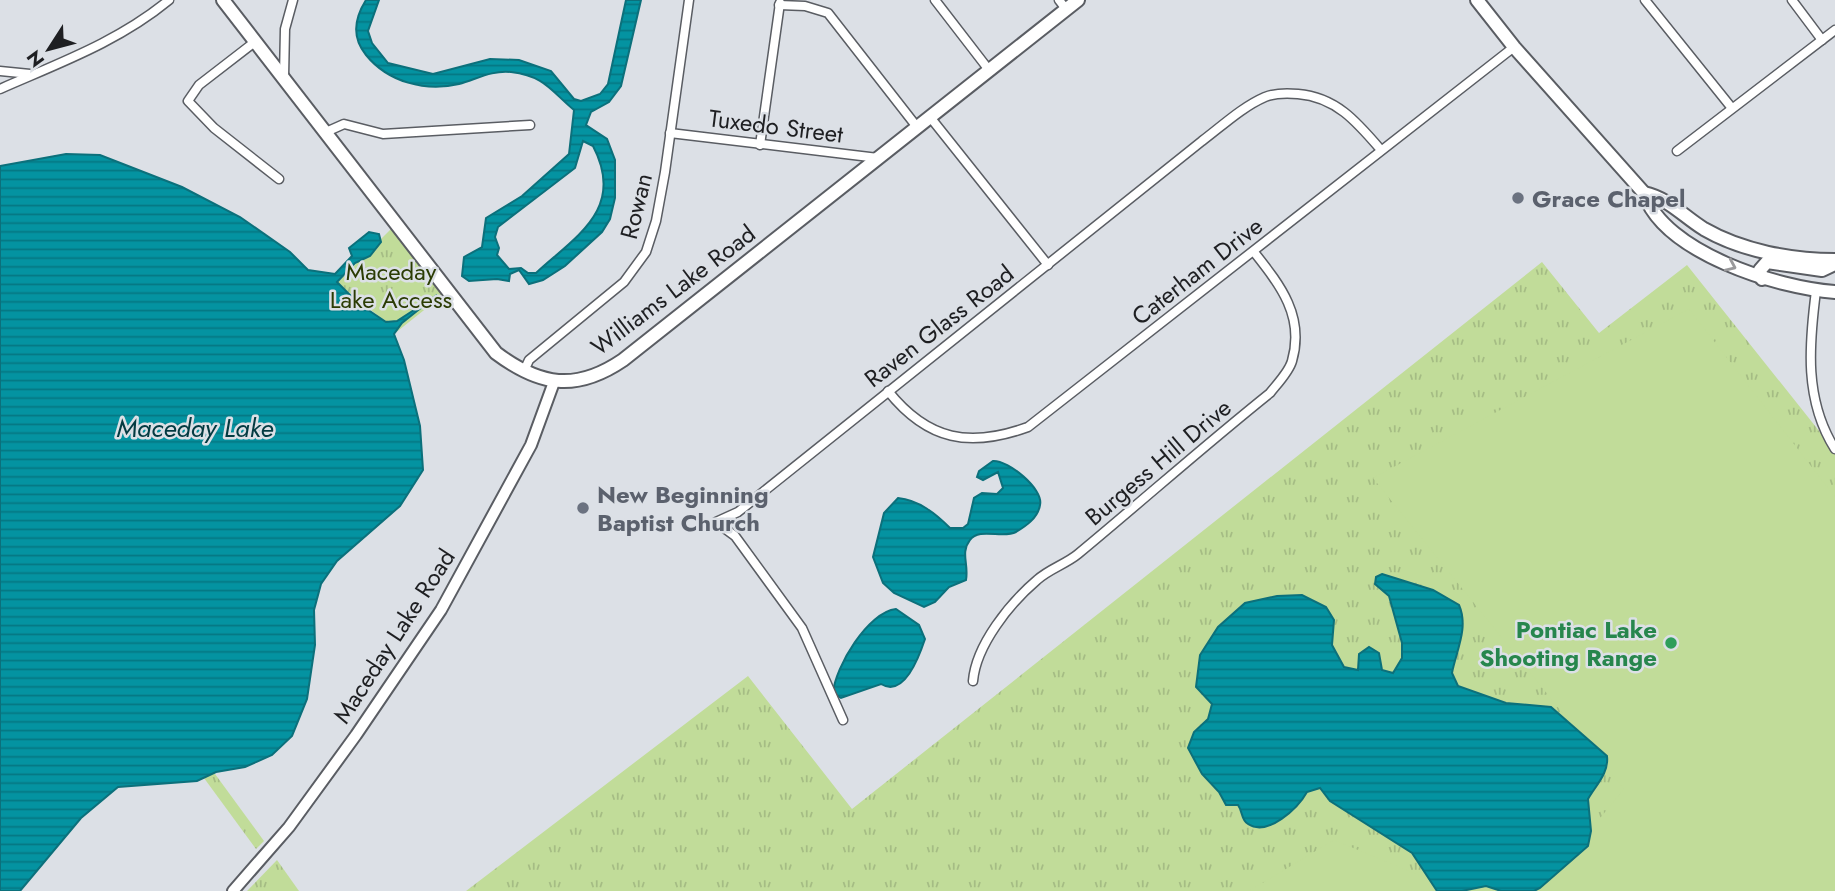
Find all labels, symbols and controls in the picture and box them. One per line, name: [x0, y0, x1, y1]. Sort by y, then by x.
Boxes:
north arrow: [14, 14, 84, 84]
text: N: [20, 45, 51, 73]
street label: Tuxedo Street: [707, 100, 845, 152]
street label: Rowan: [611, 169, 661, 243]
place label: Grace Chapel: [1532, 181, 1686, 216]
marker: Grace Chapel: [1510, 190, 1526, 206]
street label: Caterham Drive: [1124, 209, 1270, 333]
street label: Williams Lake Road: [583, 216, 763, 364]
park label: Maceday Lake Access: [330, 254, 452, 317]
street label: Raven Glass Road: [857, 256, 1021, 396]
one-way arrow: [1724, 258, 1737, 272]
street label: Burgess Hill Drive: [1077, 390, 1239, 534]
water label: Maceday Lake: [117, 409, 273, 447]
place label: New Beginning Baptist Church: [597, 477, 769, 540]
marker: New Beginning Baptist Church: [575, 500, 591, 516]
street label: Maceday Lake Road: [324, 542, 464, 730]
place label: Pontiac Lake Shooting Range: [1479, 612, 1657, 675]
marker: Pontiac Lake Shooting Range: [1663, 635, 1679, 651]

